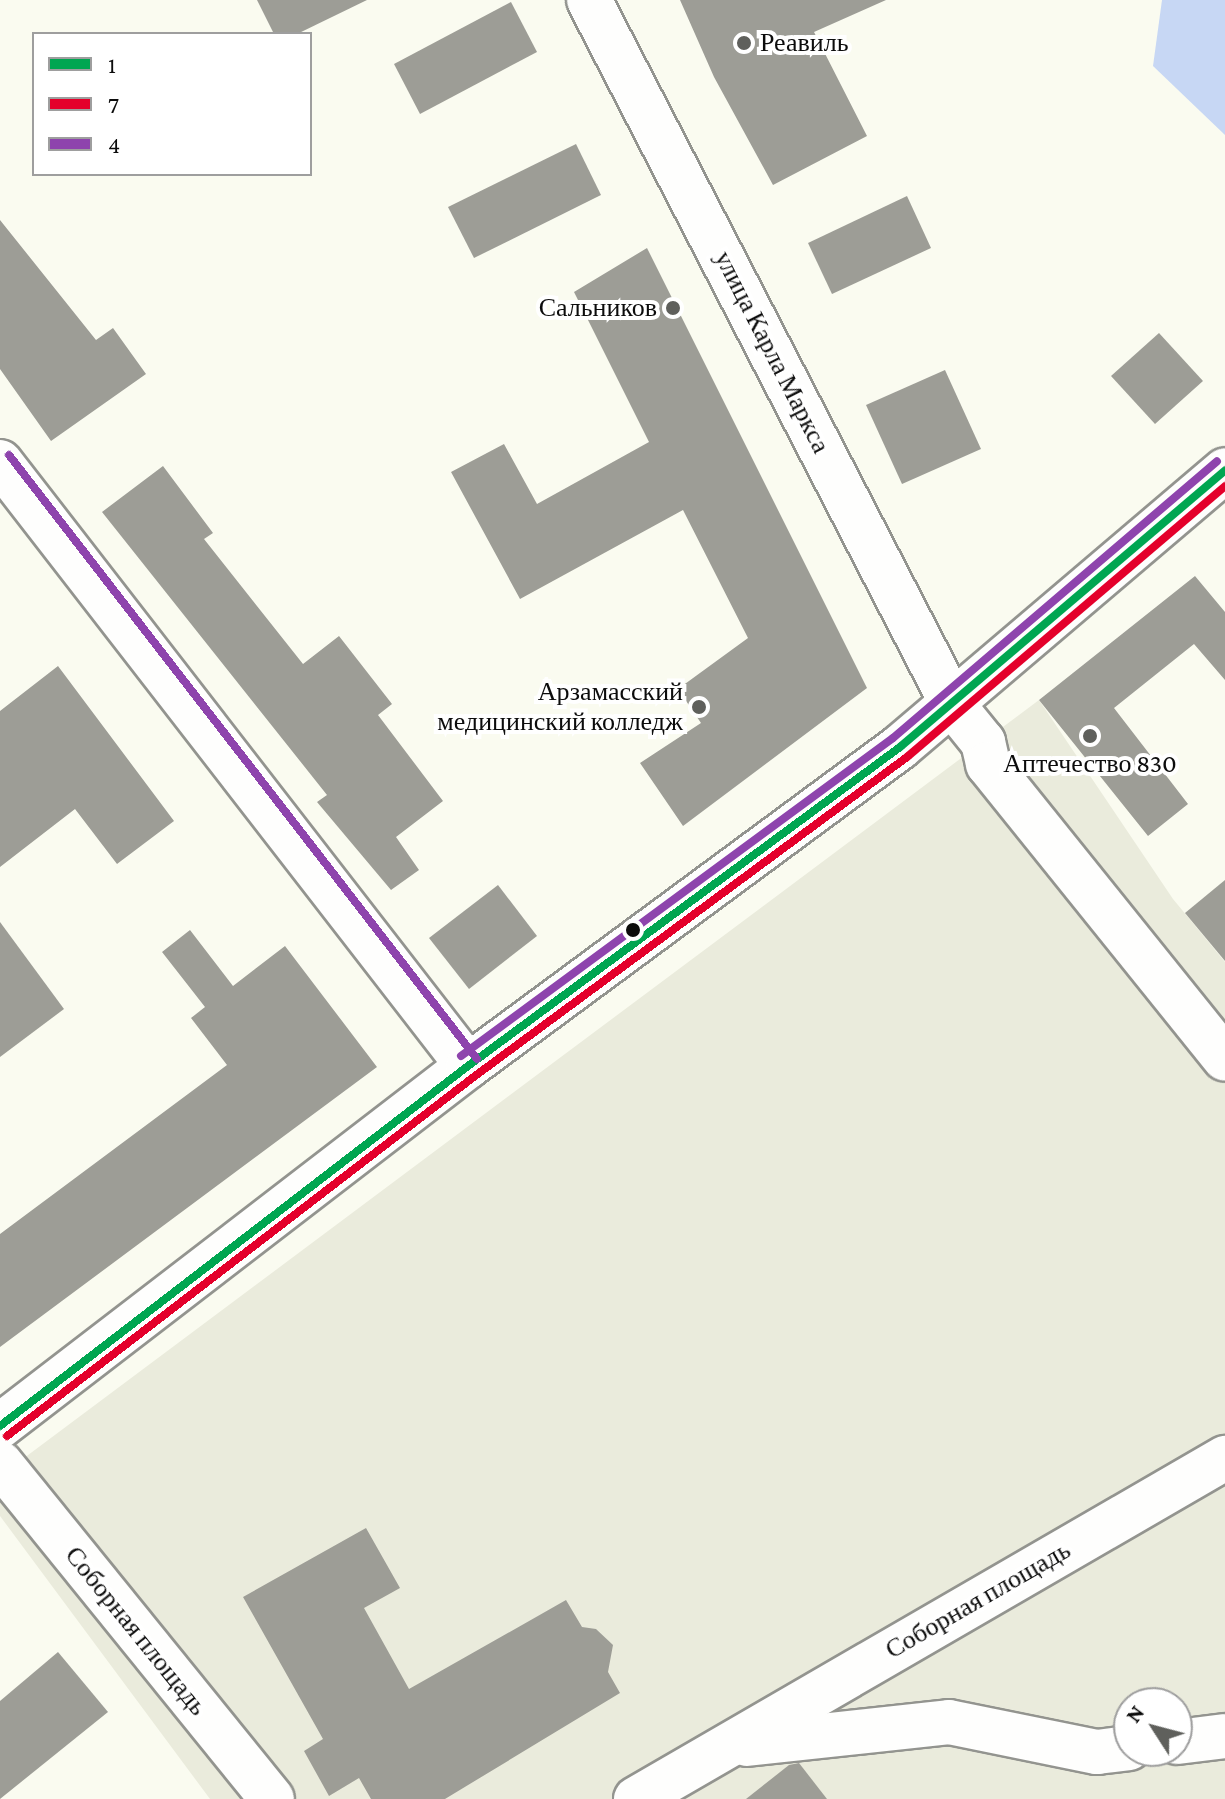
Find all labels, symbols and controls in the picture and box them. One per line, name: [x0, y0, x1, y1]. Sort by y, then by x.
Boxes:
place label: Реавиль: [760, 27, 849, 59]
legend: [32, 32, 312, 176]
marker: Реавиль: [735, 34, 753, 52]
text: 1: [108, 51, 116, 78]
text: 7: [108, 91, 119, 118]
text: 4: [108, 131, 120, 158]
street label: улица Карла Маркса: [708, 246, 836, 458]
place label: Сальников: [539, 292, 657, 324]
marker: Сальников: [664, 299, 682, 317]
place label: Арзамасский медицинский колледж: [437, 676, 683, 738]
marker: Арзамасский медицинский колледж: [690, 698, 708, 716]
marker: Аптечество 830: [1081, 727, 1099, 745]
place label: Аптечество 830: [1003, 748, 1177, 780]
unlabelled marker: [625, 922, 641, 938]
street label: Соборная площадь: [880, 1534, 1076, 1666]
street label: Соборная площадь: [58, 1540, 214, 1722]
north arrow: [1113, 1687, 1193, 1767]
text: N: [1120, 1700, 1149, 1727]

